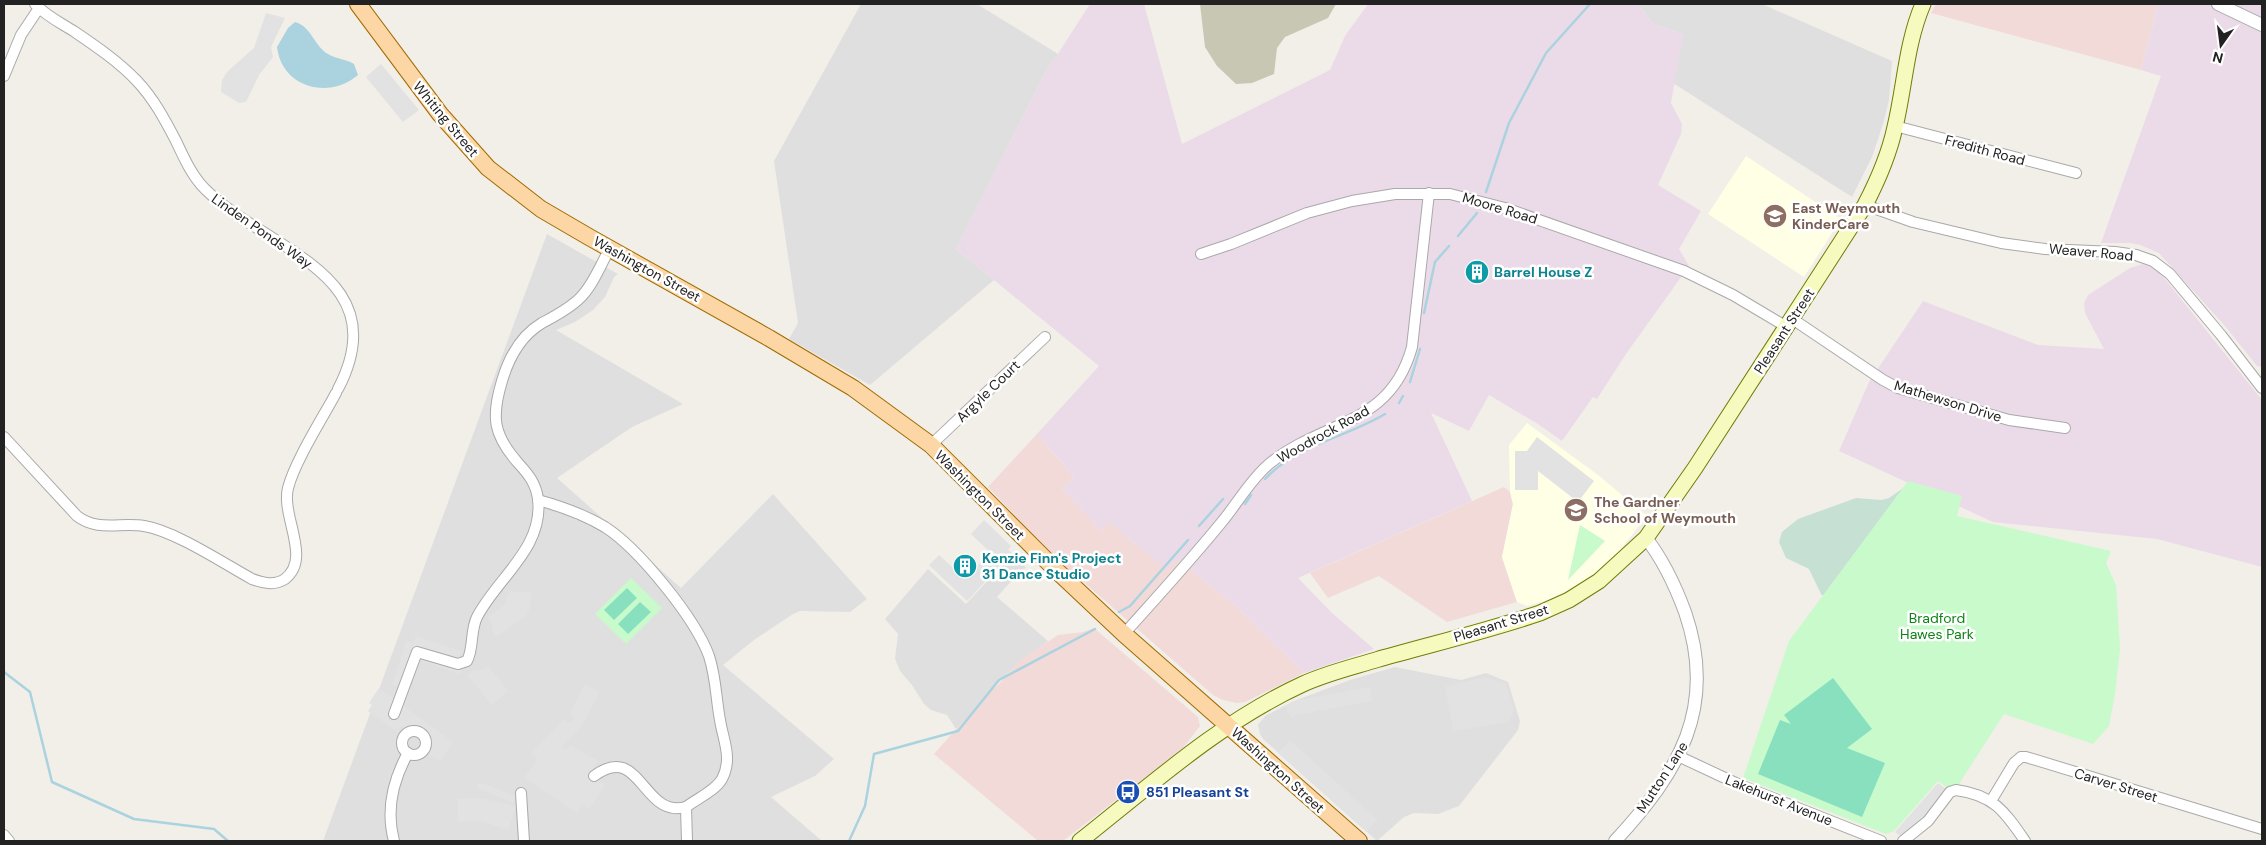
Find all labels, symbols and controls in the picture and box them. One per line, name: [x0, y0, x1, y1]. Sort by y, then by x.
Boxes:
north arrow: [2196, 20, 2246, 70]
text: N: [2211, 48, 2225, 68]
street label: Whiting Street: [409, 78, 483, 160]
street label: Fredith Road: [1943, 131, 2027, 169]
street label: Moore Road: [1460, 188, 1540, 228]
street label: Linden Ponds Way: [208, 190, 316, 273]
place label: East Weymouth KinderCare: [1792, 199, 1900, 233]
school or university icon: East Weymouth KinderCare: [1762, 203, 1788, 229]
street label: Washington Street: [590, 232, 704, 306]
street label: Weaver Road: [2048, 239, 2134, 265]
building icon: Barrel House Z: [1464, 259, 1490, 285]
place label: Barrel House Z: [1494, 263, 1592, 281]
street label: Pleasant Street: [1750, 285, 1818, 377]
street label: Argyle Court: [952, 356, 1024, 426]
street label: Mathewson Drive: [1892, 376, 2004, 426]
street label: Woodrock Road: [1274, 401, 1372, 467]
street label: Washington Street: [931, 446, 1029, 544]
place label: The Gardner School of Weymouth: [1594, 493, 1736, 527]
school or university icon: The Gardner School of Weymouth: [1563, 497, 1589, 523]
place label: Kenzie Finn's Project 31 Dance Studio: [982, 549, 1121, 583]
building icon: Kenzie Finn's Project 31 Dance Studio: [952, 553, 978, 579]
street label: Pleasant Street: [1451, 600, 1551, 646]
park label: Bradford Hawes Park: [1900, 609, 1974, 643]
street label: Washington Street: [1227, 723, 1329, 817]
street label: Mutton Lane: [1632, 738, 1692, 816]
street label: Carver Street: [2072, 764, 2160, 806]
street label: Lakehurst Avenue: [1723, 770, 1835, 830]
bus stop icon: 851 Pleasant St: [1115, 779, 1141, 805]
place label: 851 Pleasant St: [1146, 783, 1249, 801]

